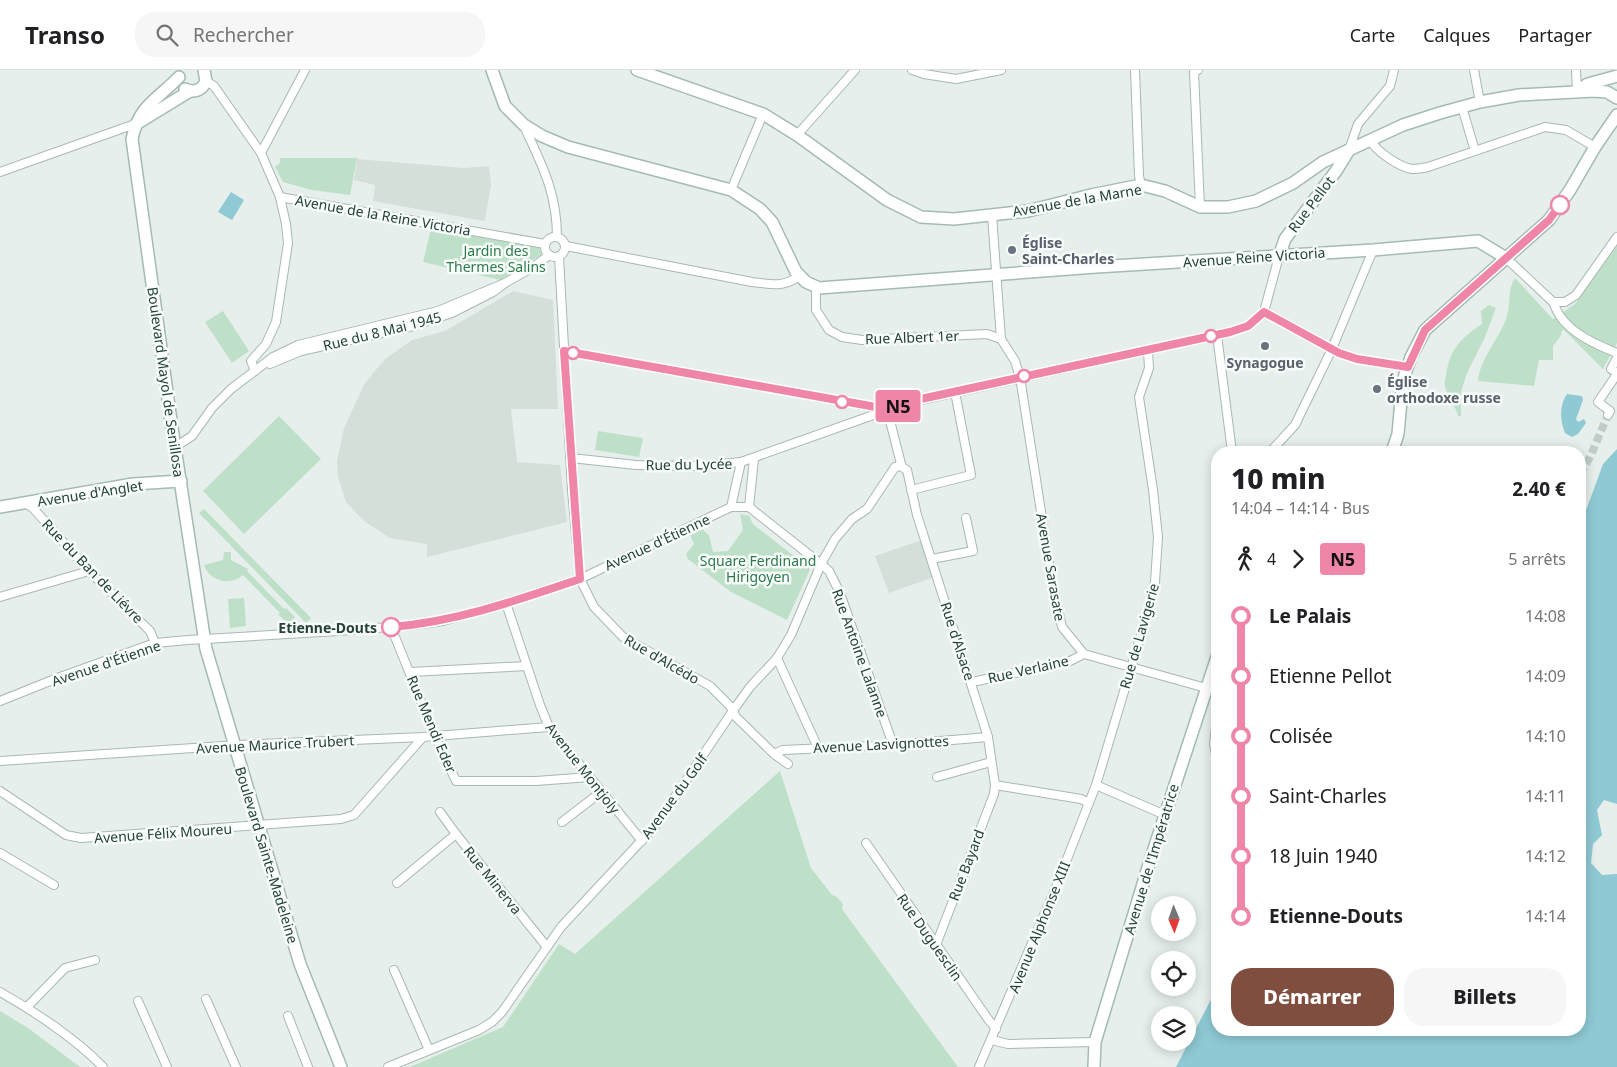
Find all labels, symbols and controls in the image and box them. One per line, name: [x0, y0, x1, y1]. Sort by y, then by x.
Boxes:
search box: [135, 12, 485, 57]
text: Transo: [25, 18, 105, 51]
icon: search: [153, 21, 181, 49]
text: Rechercher: [193, 22, 294, 48]
text: Carte: [1350, 23, 1395, 47]
text: Calques: [1423, 23, 1490, 47]
text: Partager: [1518, 23, 1592, 47]
street label: Rue Pellot: [1284, 172, 1338, 236]
street label: Avenue de la Marne: [1011, 179, 1143, 221]
street label: Avenue de la Reine Victoria: [294, 190, 472, 240]
unlabelled marker: [1550, 195, 1570, 215]
place label: Église Saint-Charles: [1022, 233, 1114, 268]
park label: Jardin des Thermes Salins: [446, 241, 546, 276]
street label: Avenue Reine Victoria: [1182, 243, 1326, 271]
marker: Église Saint-Charles: [1006, 244, 1018, 256]
street label: Boulevard Mayol de Senillosa: [143, 286, 189, 478]
street label: Rue du 8 Mai 1945: [321, 307, 443, 355]
street label: Rue Albert 1er: [865, 326, 960, 348]
unlabelled marker: [1204, 329, 1218, 343]
marker: Synagogue: [1259, 340, 1271, 352]
unlabelled marker: [566, 346, 580, 360]
place label: Synagogue: [1226, 353, 1304, 372]
unlabelled marker: [1017, 369, 1031, 383]
place label: Église orthodoxe russe: [1387, 372, 1501, 407]
marker: Église orthodoxe russe: [1371, 383, 1383, 395]
line badge: N5: [876, 390, 920, 422]
text: N5: [886, 394, 910, 418]
unlabelled marker: [835, 395, 849, 409]
street label: Rue du Lycée: [645, 454, 733, 474]
text: 10 min: [1231, 459, 1325, 497]
street label: Avenue d'Anglet: [36, 475, 144, 511]
text: 2.40 €: [1512, 476, 1566, 502]
text: 14:04 – 14:14 · Bus: [1231, 497, 1370, 519]
street label: Avenue d'Étienne: [601, 509, 713, 575]
street label: Avenue Sarasate: [1032, 512, 1070, 623]
street label: Rue du Ban de Liévre: [38, 515, 148, 627]
icon: walk: [1231, 545, 1259, 573]
icon: forward: [1284, 545, 1312, 573]
text: N5: [1330, 547, 1355, 571]
text: 4: [1267, 548, 1276, 570]
text: 5 arrêts: [1508, 548, 1566, 570]
park label: Square Ferdinand Hirigoyen: [700, 551, 816, 586]
street label: Rue de Lavigerie: [1115, 581, 1163, 691]
street label: Rue Antoine Lalanne: [828, 586, 892, 720]
street label: Rue d'Alsace: [936, 599, 980, 683]
text: Le Palais: [1269, 603, 1351, 629]
text: 14:08: [1525, 605, 1566, 627]
marker: Etienne-Douts: [381, 617, 401, 637]
place label: Etienne-Douts: [278, 618, 377, 637]
street label: Rue d'Alcédo: [621, 630, 703, 688]
street label: Avenue d'Étienne: [49, 635, 163, 691]
street label: Rue Verlaine: [986, 650, 1070, 688]
text: Etienne Pellot: [1269, 663, 1392, 689]
text: 14:09: [1525, 665, 1566, 687]
street label: Rue Mendi Eder: [403, 672, 461, 776]
street label: Avenue Montjoly: [541, 719, 625, 818]
text: Colisée: [1269, 723, 1333, 749]
text: 14:10: [1525, 725, 1566, 747]
street label: Avenue Maurice Trubert: [195, 730, 355, 758]
street label: Avenue Lasvignottes: [813, 731, 950, 757]
street label: Avenue du Golf: [637, 749, 712, 842]
street label: Boulevard Sainte-Madeleine: [231, 764, 303, 946]
street label: Avenue de l'Impératrice: [1119, 781, 1183, 937]
text: Saint-Charles: [1269, 783, 1387, 809]
text: 14:11: [1525, 785, 1566, 807]
street label: Avenue Félix Moureu: [93, 819, 233, 847]
street label: Rue Bayard: [944, 827, 988, 903]
street label: Rue Minerva: [460, 842, 526, 918]
text: 18 Juin 1940: [1269, 843, 1378, 869]
text: 14:12: [1525, 845, 1566, 867]
street label: Avenue Alphonse XIII: [1004, 858, 1074, 996]
street label: Rue Duguesclin: [893, 890, 967, 984]
north arrow: [1151, 896, 1196, 941]
map controls: [1151, 896, 1196, 1051]
text: Etienne-Douts: [1269, 903, 1403, 929]
text: 14:14: [1525, 905, 1566, 927]
button: locate: [1151, 951, 1196, 996]
button: Démarrer: [1231, 968, 1394, 1026]
button: Billets: [1404, 968, 1566, 1026]
button: layers: [1151, 1006, 1196, 1051]

